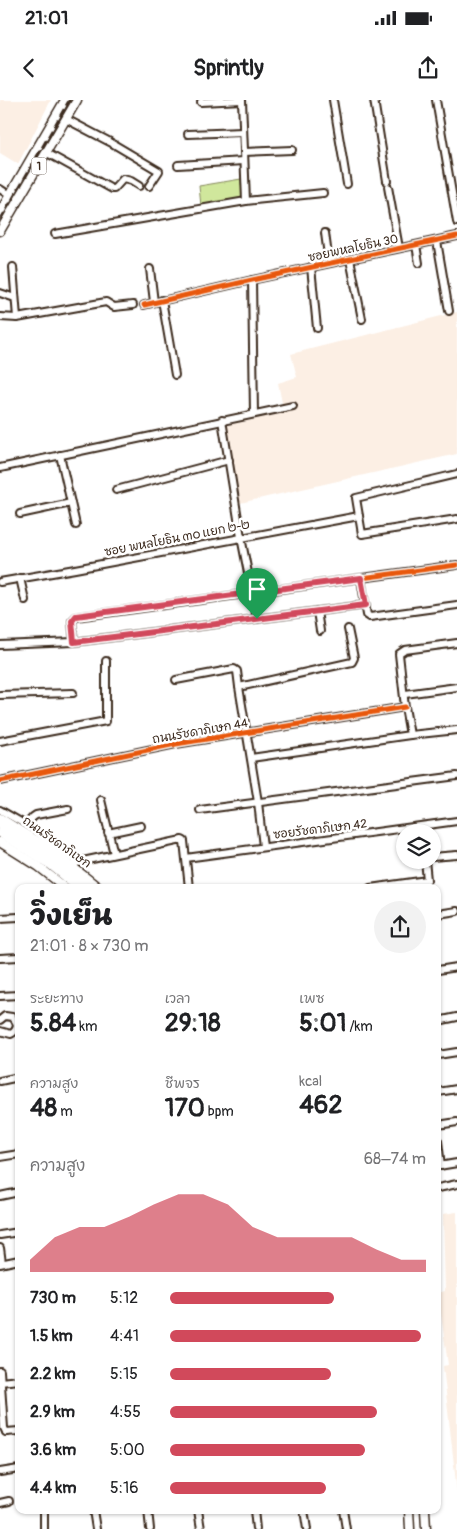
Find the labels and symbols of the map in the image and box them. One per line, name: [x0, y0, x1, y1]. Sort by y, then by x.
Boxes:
road number: 1: [32, 158, 46, 174]
street label: ซอยพหลโยธิน 30: [306, 231, 400, 265]
street label: ซอย พหลโยธิน ๓๐ แยก ๒-๒: [103, 516, 251, 560]
pin: [236, 568, 278, 619]
street label: ถนนรัชดาภิเษก 44: [151, 716, 249, 747]
street label: ถนนรัชดาภิเษก: [20, 813, 94, 872]
street label: ซอยรัชดาภิเษก 42: [272, 816, 368, 843]

